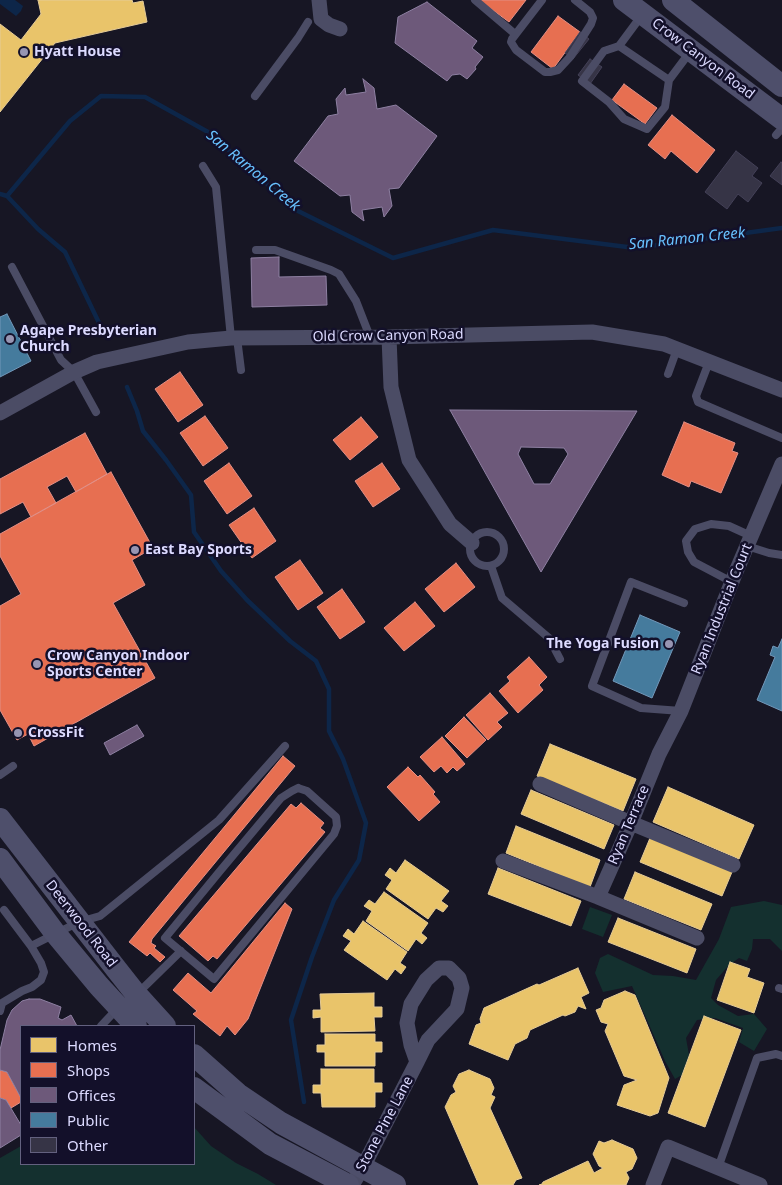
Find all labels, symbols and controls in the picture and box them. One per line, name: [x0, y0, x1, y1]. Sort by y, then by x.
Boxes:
street label: Crow Canyon Road: [648, 15, 758, 103]
place label: Hyatt House: [34, 44, 121, 60]
marker: Hyatt House: [18, 46, 30, 58]
water label: San Ramon Creek: [202, 127, 304, 215]
water label: San Ramon Creek: [628, 224, 746, 254]
place label: Agape Presbyterian Church: [20, 323, 157, 356]
street label: Old Crow Canyon Road: [312, 326, 464, 346]
marker: Agape Presbyterian Church: [4, 333, 16, 345]
street label: Ryan Industrial Court: [688, 541, 756, 677]
place label: East Bay Sports: [145, 542, 252, 558]
marker: East Bay Sports: [129, 544, 141, 556]
place label: The Yoga Fusion: [546, 636, 659, 652]
marker: The Yoga Fusion: [663, 638, 675, 650]
place label: Crow Canyon Indoor Sports Center: [47, 648, 189, 680]
marker: Crow Canyon Indoor Sports Center: [31, 658, 43, 670]
place label: CrossFit: [28, 725, 84, 741]
marker: CrossFit: [12, 727, 24, 739]
street label: Ryan Terrace: [605, 783, 653, 867]
street label: Deerwood Road: [42, 877, 120, 971]
legend: [20, 1025, 195, 1165]
text: Homes: [67, 1035, 117, 1055]
text: Shops: [67, 1060, 110, 1080]
street label: Stone Pine Lane: [353, 1074, 417, 1174]
text: Offices: [67, 1085, 116, 1105]
text: Public: [67, 1110, 110, 1130]
text: Other: [67, 1135, 108, 1155]

